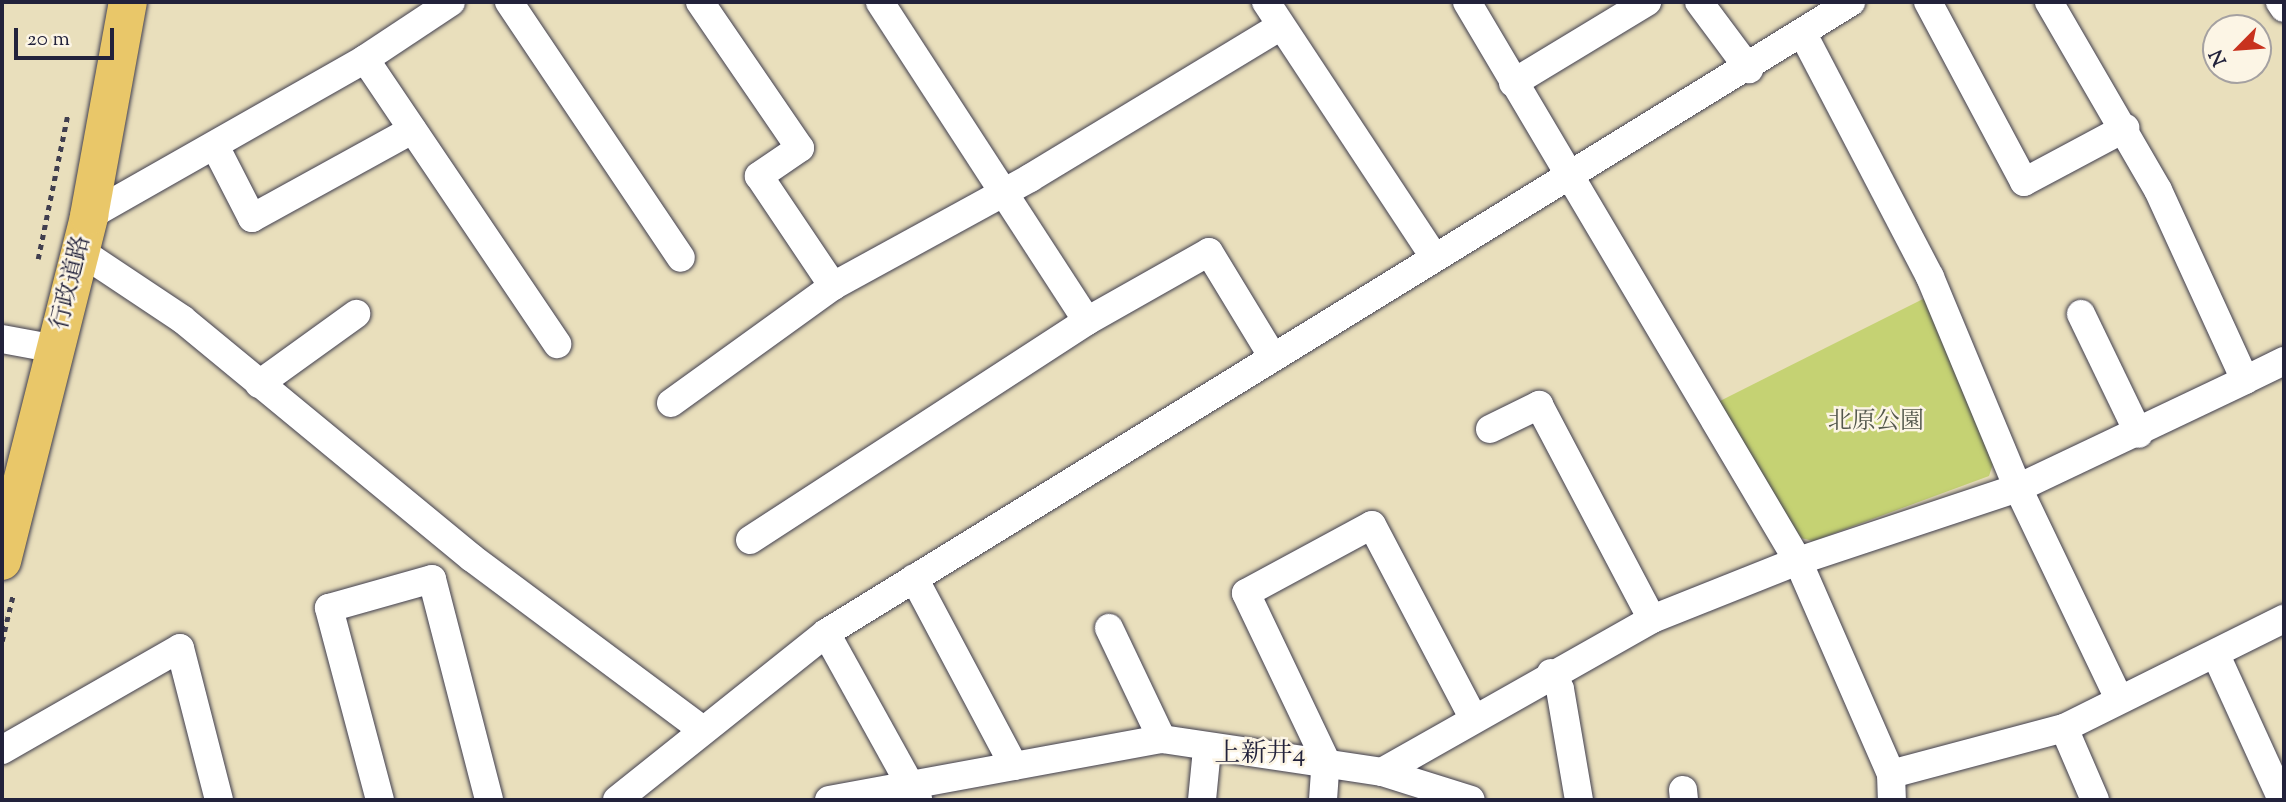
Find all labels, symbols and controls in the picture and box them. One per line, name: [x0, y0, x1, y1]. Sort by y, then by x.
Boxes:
scale bar: [18, 14, 117, 58]
north arrow: [2202, 14, 2272, 84]
text: 20 m: [27, 25, 70, 55]
text: N: [2204, 45, 2235, 70]
street label: 行政道路: [46, 233, 98, 333]
park label: 北原公園: [1828, 409, 1924, 437]
district label: 上新井4: [1214, 739, 1306, 771]

